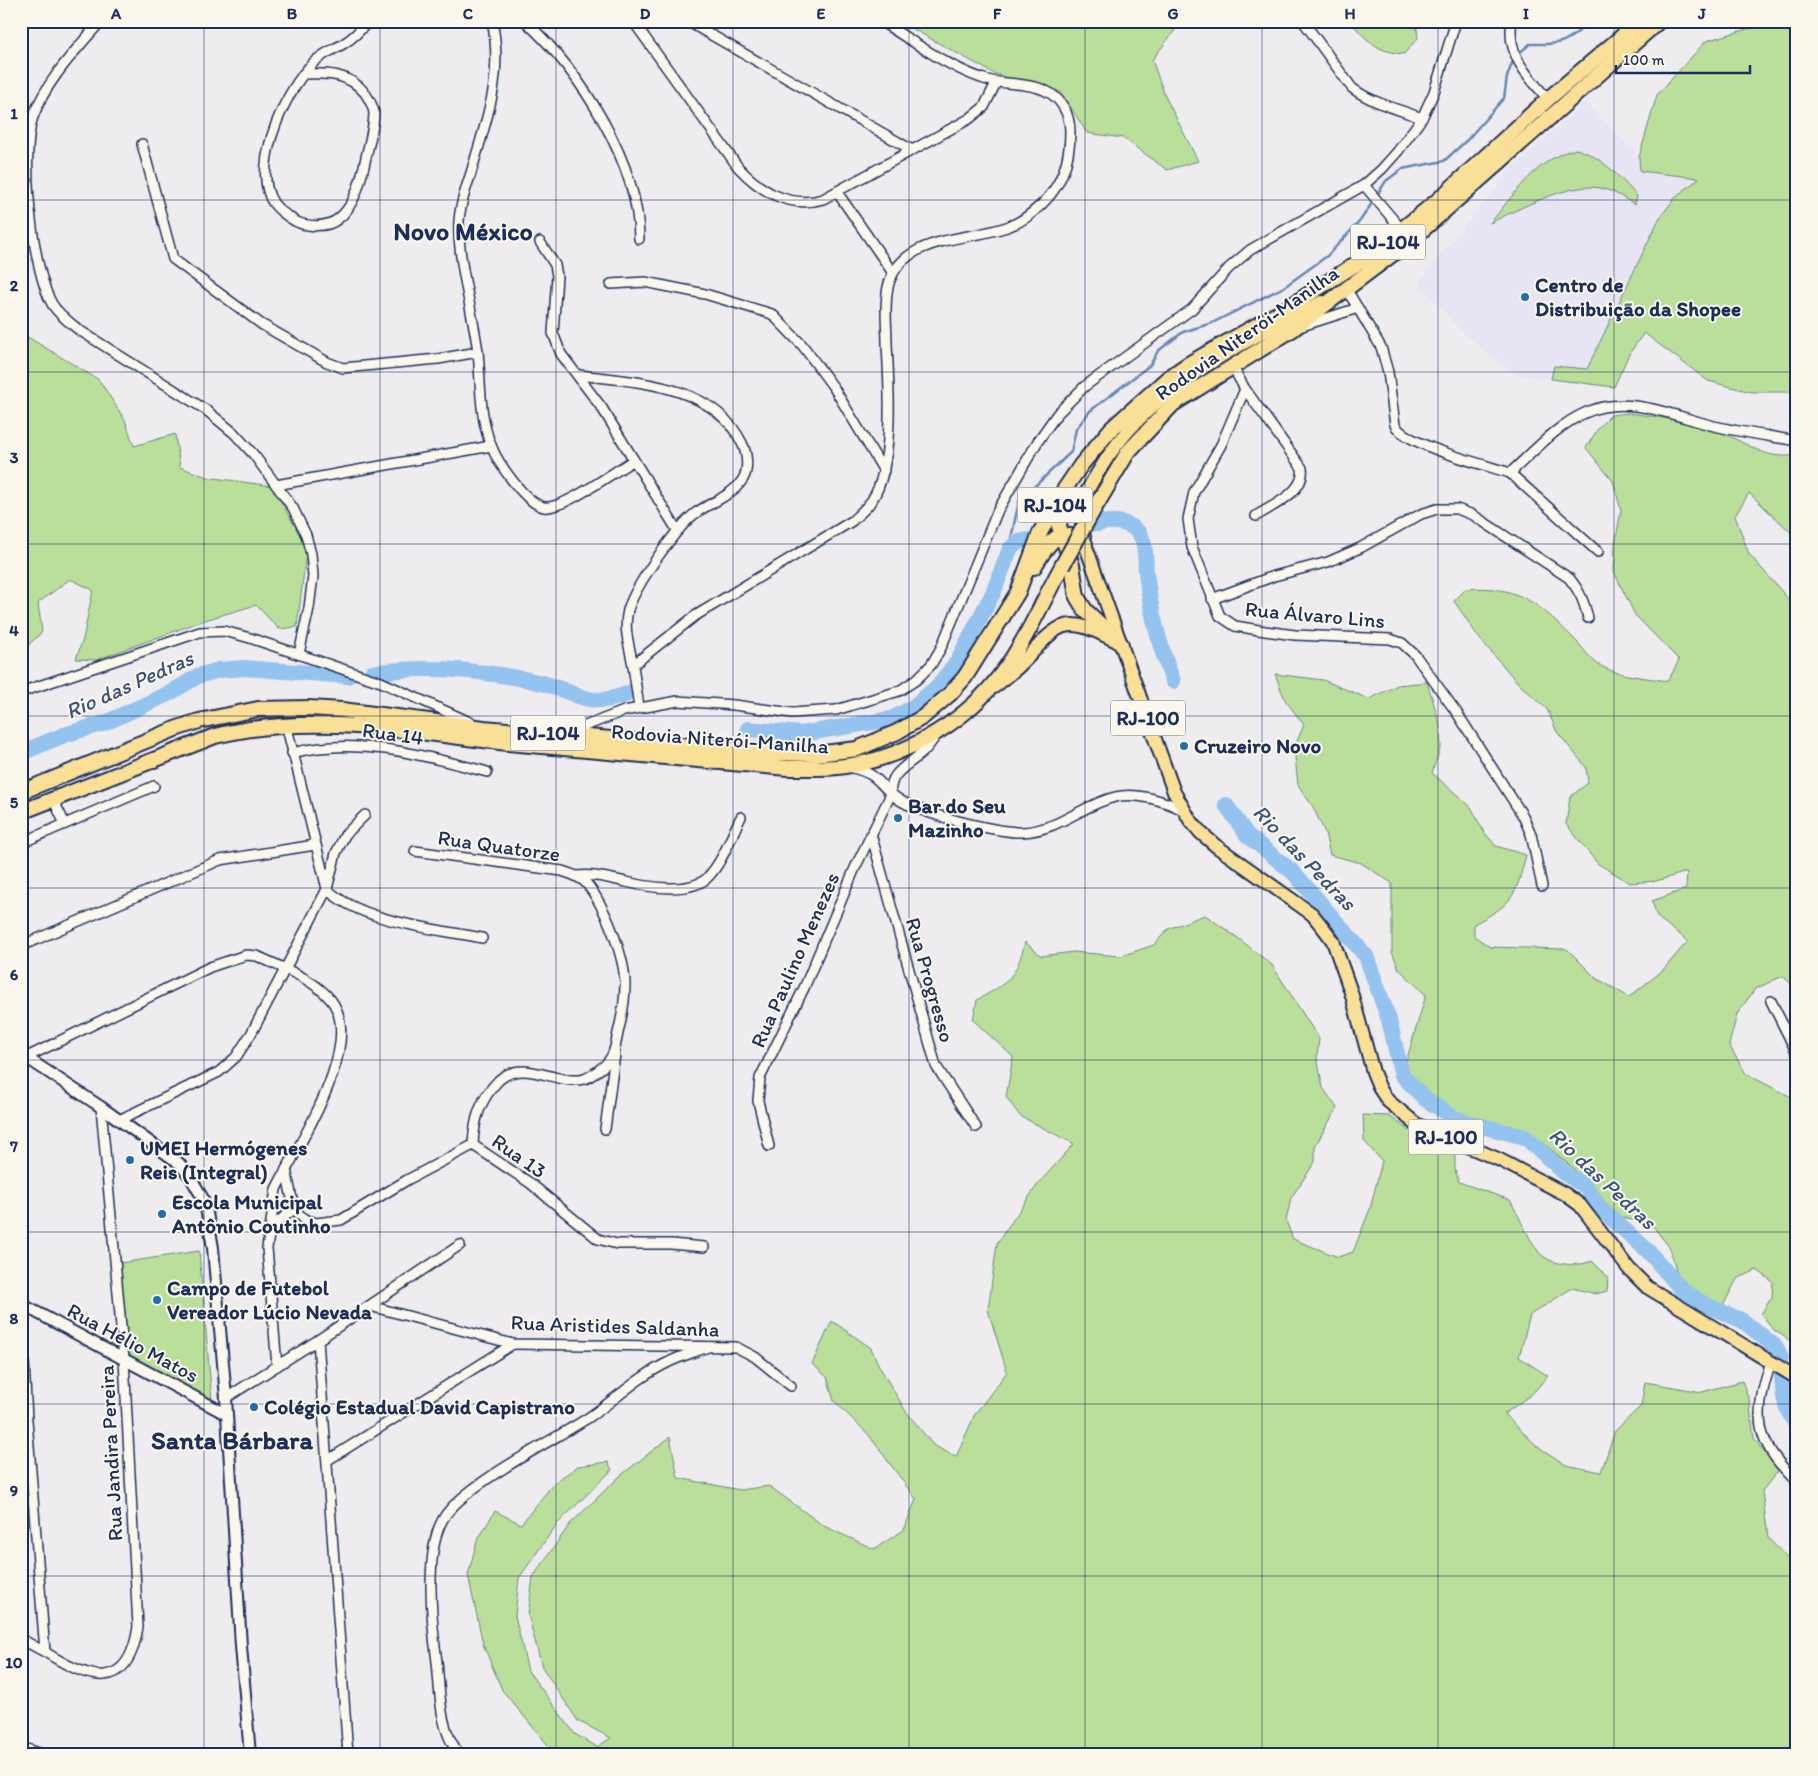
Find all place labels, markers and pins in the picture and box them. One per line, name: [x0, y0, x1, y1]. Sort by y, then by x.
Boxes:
place label: Centro de Distribuição da Shopee: [1535, 272, 1741, 322]
marker: Centro de Distribuição da Shopee: [1519, 291, 1531, 303]
place label: Cruzeiro Novo: [1194, 733, 1322, 758]
marker: Cruzeiro Novo: [1178, 740, 1190, 752]
place label: Bar do Seu Mazinho: [908, 793, 1006, 842]
marker: Bar do Seu Mazinho: [892, 812, 904, 824]
place label: UMEI Hermógenes Reis (Integral): [140, 1135, 307, 1185]
marker: UMEI Hermógenes Reis (Integral): [124, 1154, 136, 1166]
place label: Escola Municipal Antônio Coutinho: [171, 1189, 331, 1238]
marker: Escola Municipal Antônio Coutinho: [156, 1208, 168, 1220]
place label: Campo de Futebol Vereador Lúcio Nevada: [167, 1275, 373, 1324]
marker: Campo de Futebol Vereador Lúcio Nevada: [151, 1294, 163, 1306]
place label: Colégio Estadual David Capistrano: [264, 1394, 575, 1420]
marker: Colégio Estadual David Capistrano: [248, 1401, 260, 1413]

